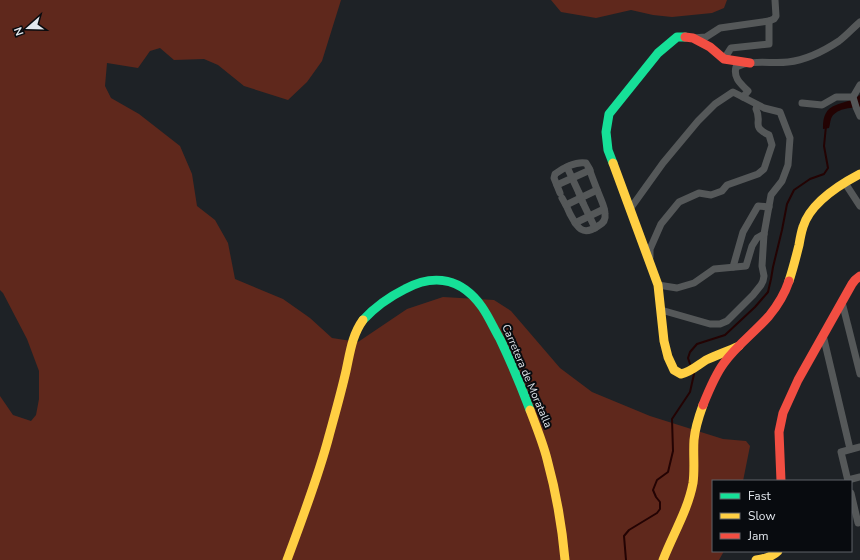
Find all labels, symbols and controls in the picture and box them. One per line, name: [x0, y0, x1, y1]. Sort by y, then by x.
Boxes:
north arrow: [8, 8, 48, 48]
text: N: [11, 25, 28, 38]
street label: Carretera de Moratalla: [498, 322, 556, 430]
legend: [712, 480, 852, 552]
text: Fast: [748, 488, 771, 504]
text: Slow: [748, 508, 776, 524]
text: Jam: [747, 528, 769, 544]

